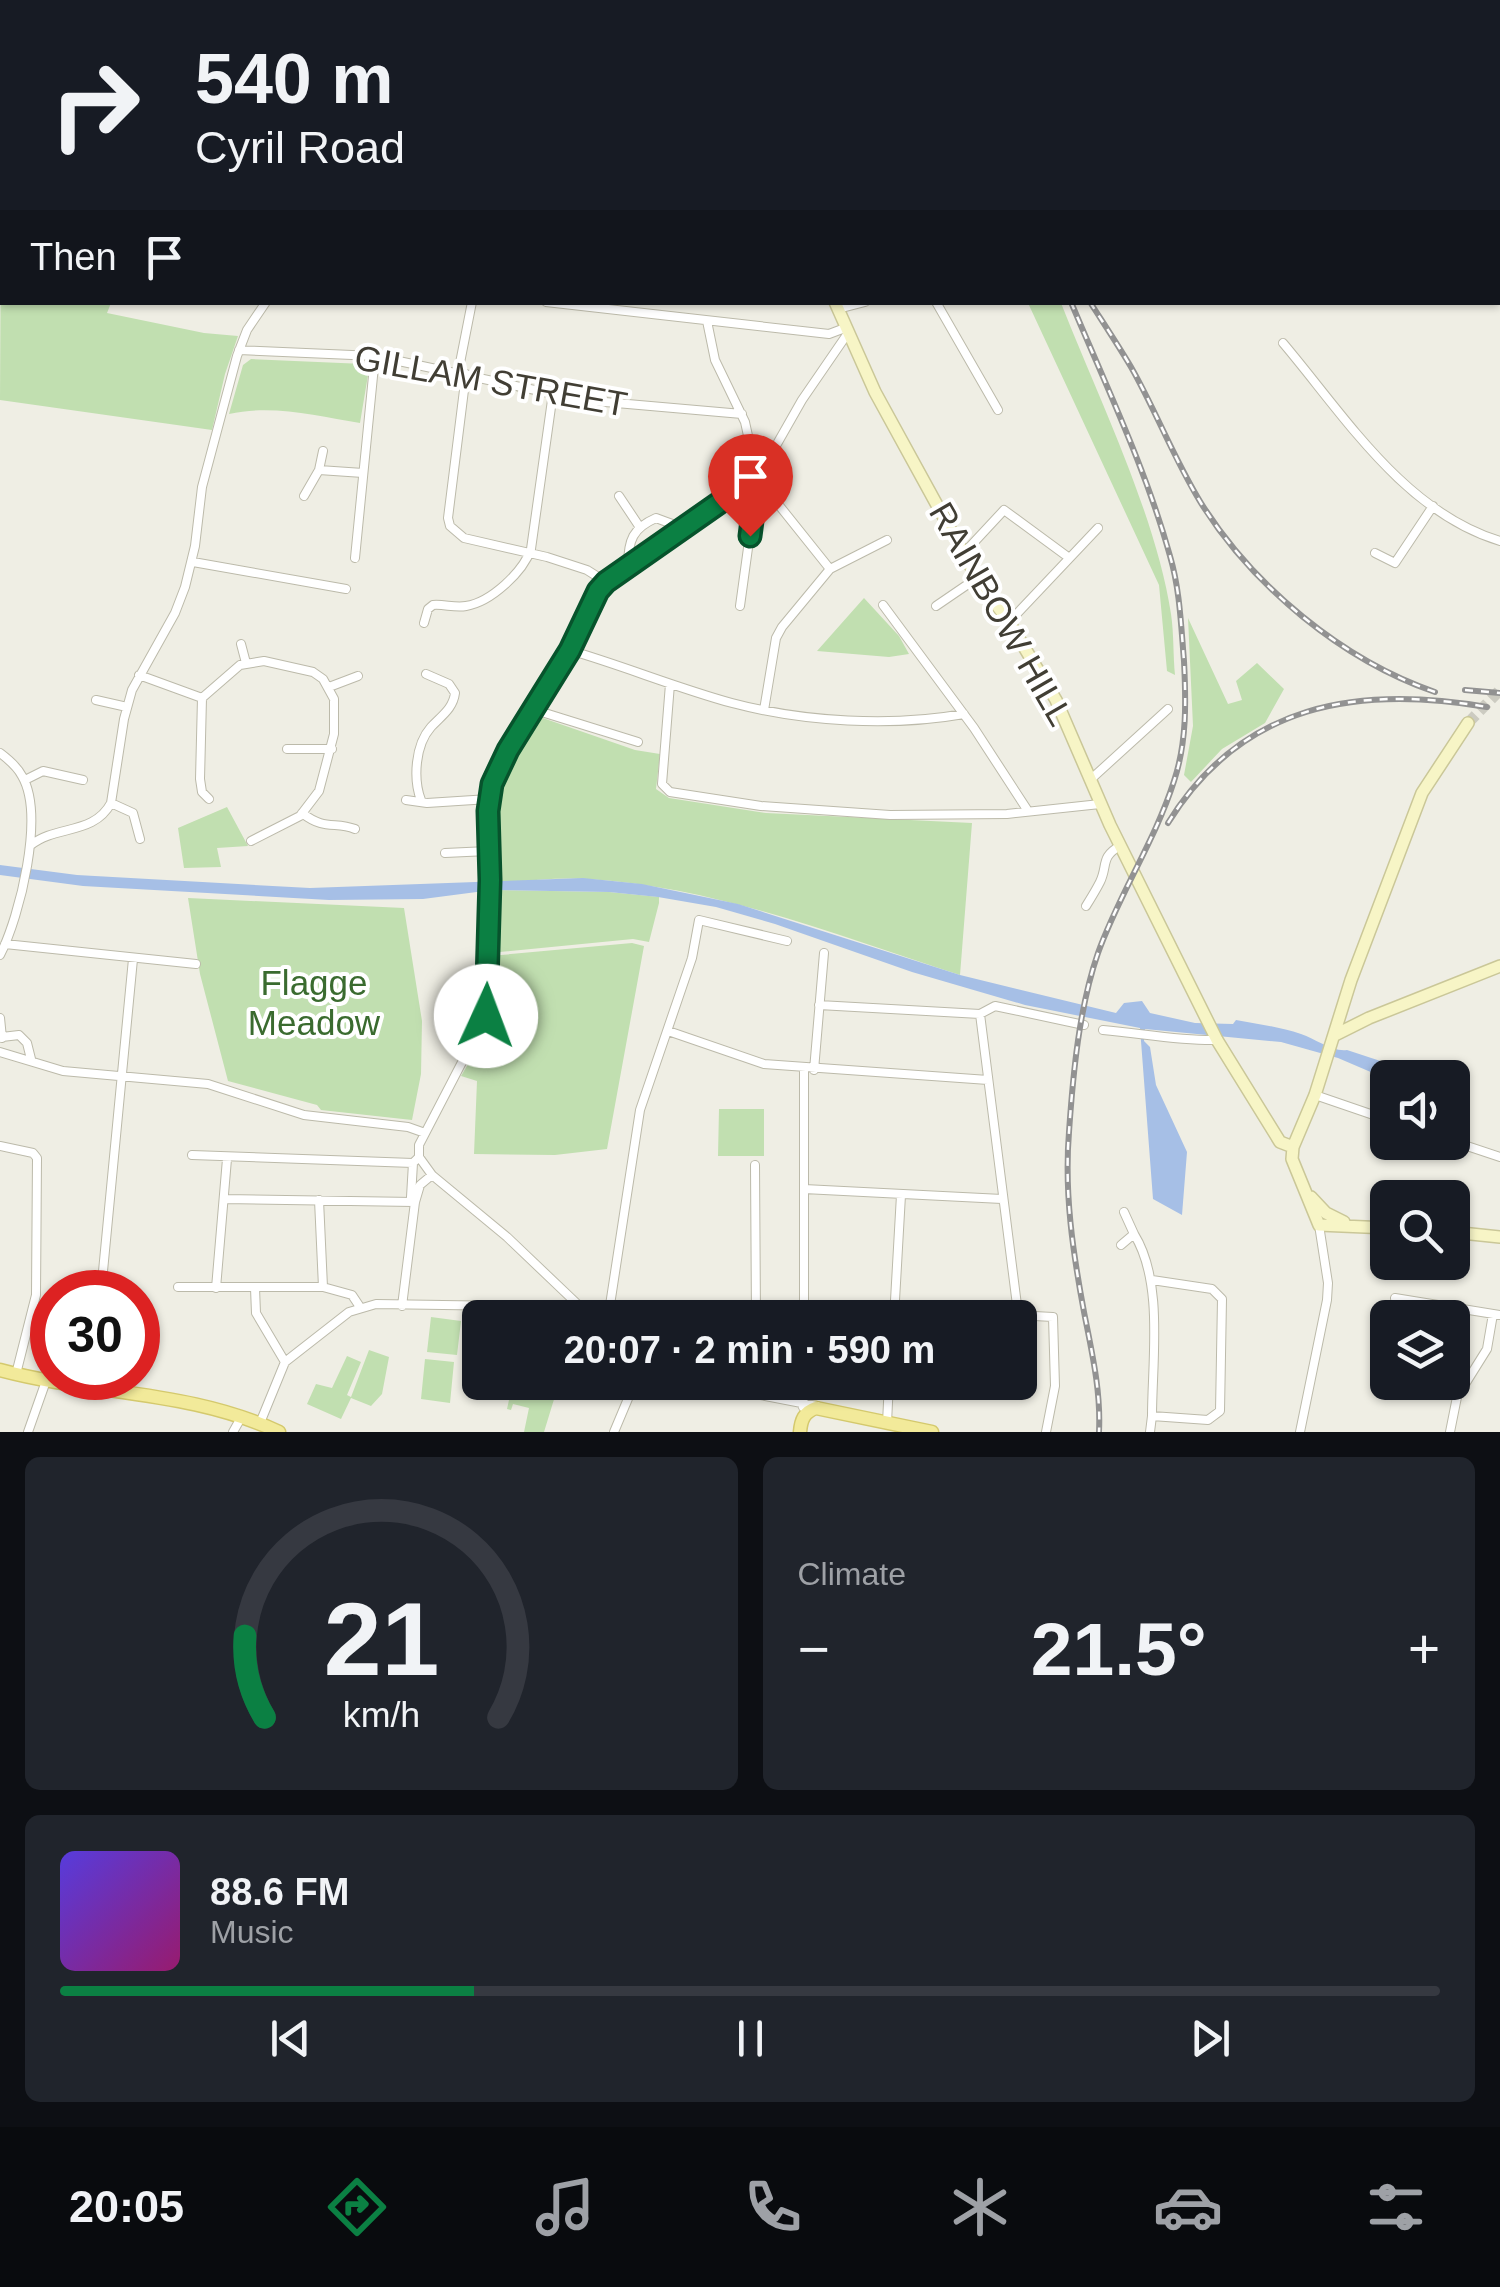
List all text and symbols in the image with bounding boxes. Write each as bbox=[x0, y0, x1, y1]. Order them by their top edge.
icon: right bbox=[30, 40, 160, 170]
text: 540 m bbox=[195, 40, 393, 118]
text: Cyril Road bbox=[195, 122, 405, 173]
icon: arrive bbox=[137, 230, 192, 285]
text: Then bbox=[30, 236, 117, 278]
street label: GILLAM STREET bbox=[352, 337, 630, 424]
pin bbox=[708, 434, 793, 537]
icon: arrive bbox=[723, 449, 778, 504]
street label: RAINBOW HILL bbox=[922, 495, 1081, 732]
park label: Flagge Meadow bbox=[248, 963, 381, 1042]
position arrow bbox=[434, 964, 538, 1068]
map controls bbox=[1370, 1060, 1470, 1400]
button: sound bbox=[1370, 1060, 1470, 1160]
button: search bbox=[1370, 1180, 1470, 1280]
speed limit sign: 30 bbox=[30, 1270, 160, 1400]
button: layers bbox=[1370, 1300, 1470, 1400]
text: 20:07 · 2 min · 590 m bbox=[564, 1329, 935, 1371]
text: Climate bbox=[798, 1556, 906, 1592]
text: 21 bbox=[323, 1581, 439, 1697]
text: 21.5° bbox=[1031, 1607, 1207, 1691]
text: − bbox=[798, 1618, 830, 1680]
text: + bbox=[1408, 1618, 1440, 1680]
text: km/h bbox=[343, 1695, 420, 1735]
text: 88.6 FM bbox=[210, 1871, 349, 1913]
text: Music bbox=[210, 1914, 294, 1950]
icon: previous bbox=[263, 2011, 318, 2066]
icon: pause bbox=[723, 2011, 778, 2066]
icon: next bbox=[1183, 2011, 1238, 2066]
icon: directions bbox=[322, 2172, 392, 2242]
icon: music bbox=[530, 2172, 600, 2242]
icon: phone bbox=[738, 2172, 808, 2242]
icon: climate bbox=[945, 2172, 1015, 2242]
icon: car bbox=[1153, 2172, 1223, 2242]
icon: filters bbox=[1361, 2172, 1431, 2242]
text: 20:05 bbox=[69, 2181, 184, 2232]

